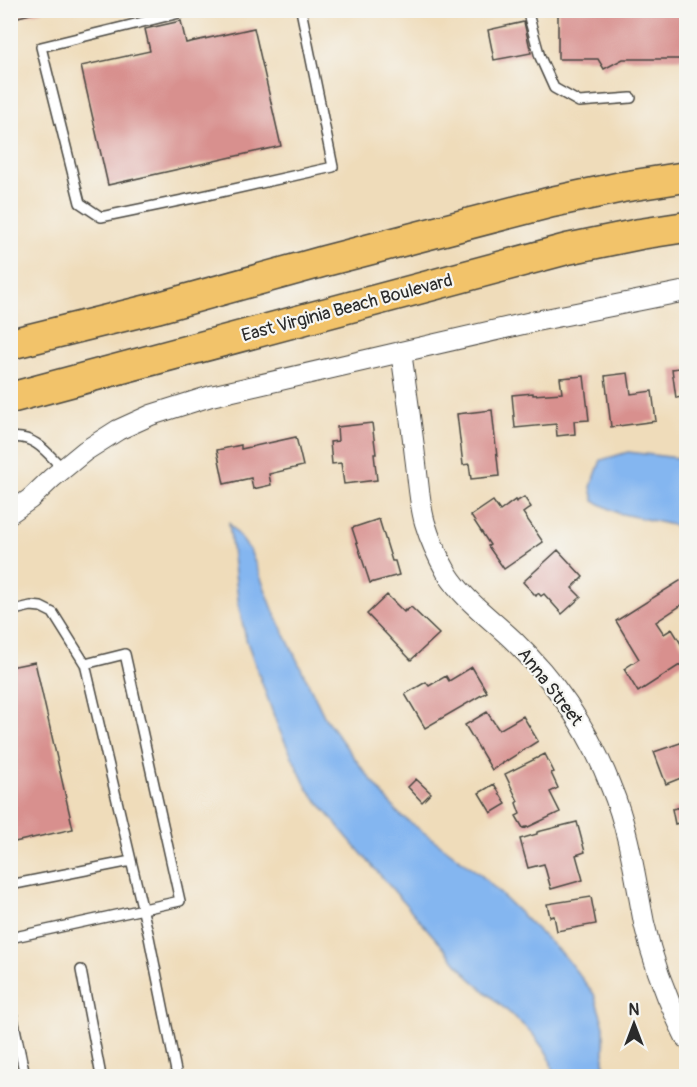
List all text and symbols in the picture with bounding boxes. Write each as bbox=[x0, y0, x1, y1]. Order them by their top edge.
street label: East Virginia Beach Boulevard bbox=[239, 269, 455, 347]
street label: Anna Street bbox=[512, 643, 588, 731]
north arrow bbox=[604, 994, 664, 1054]
text: N bbox=[629, 1000, 640, 1020]

